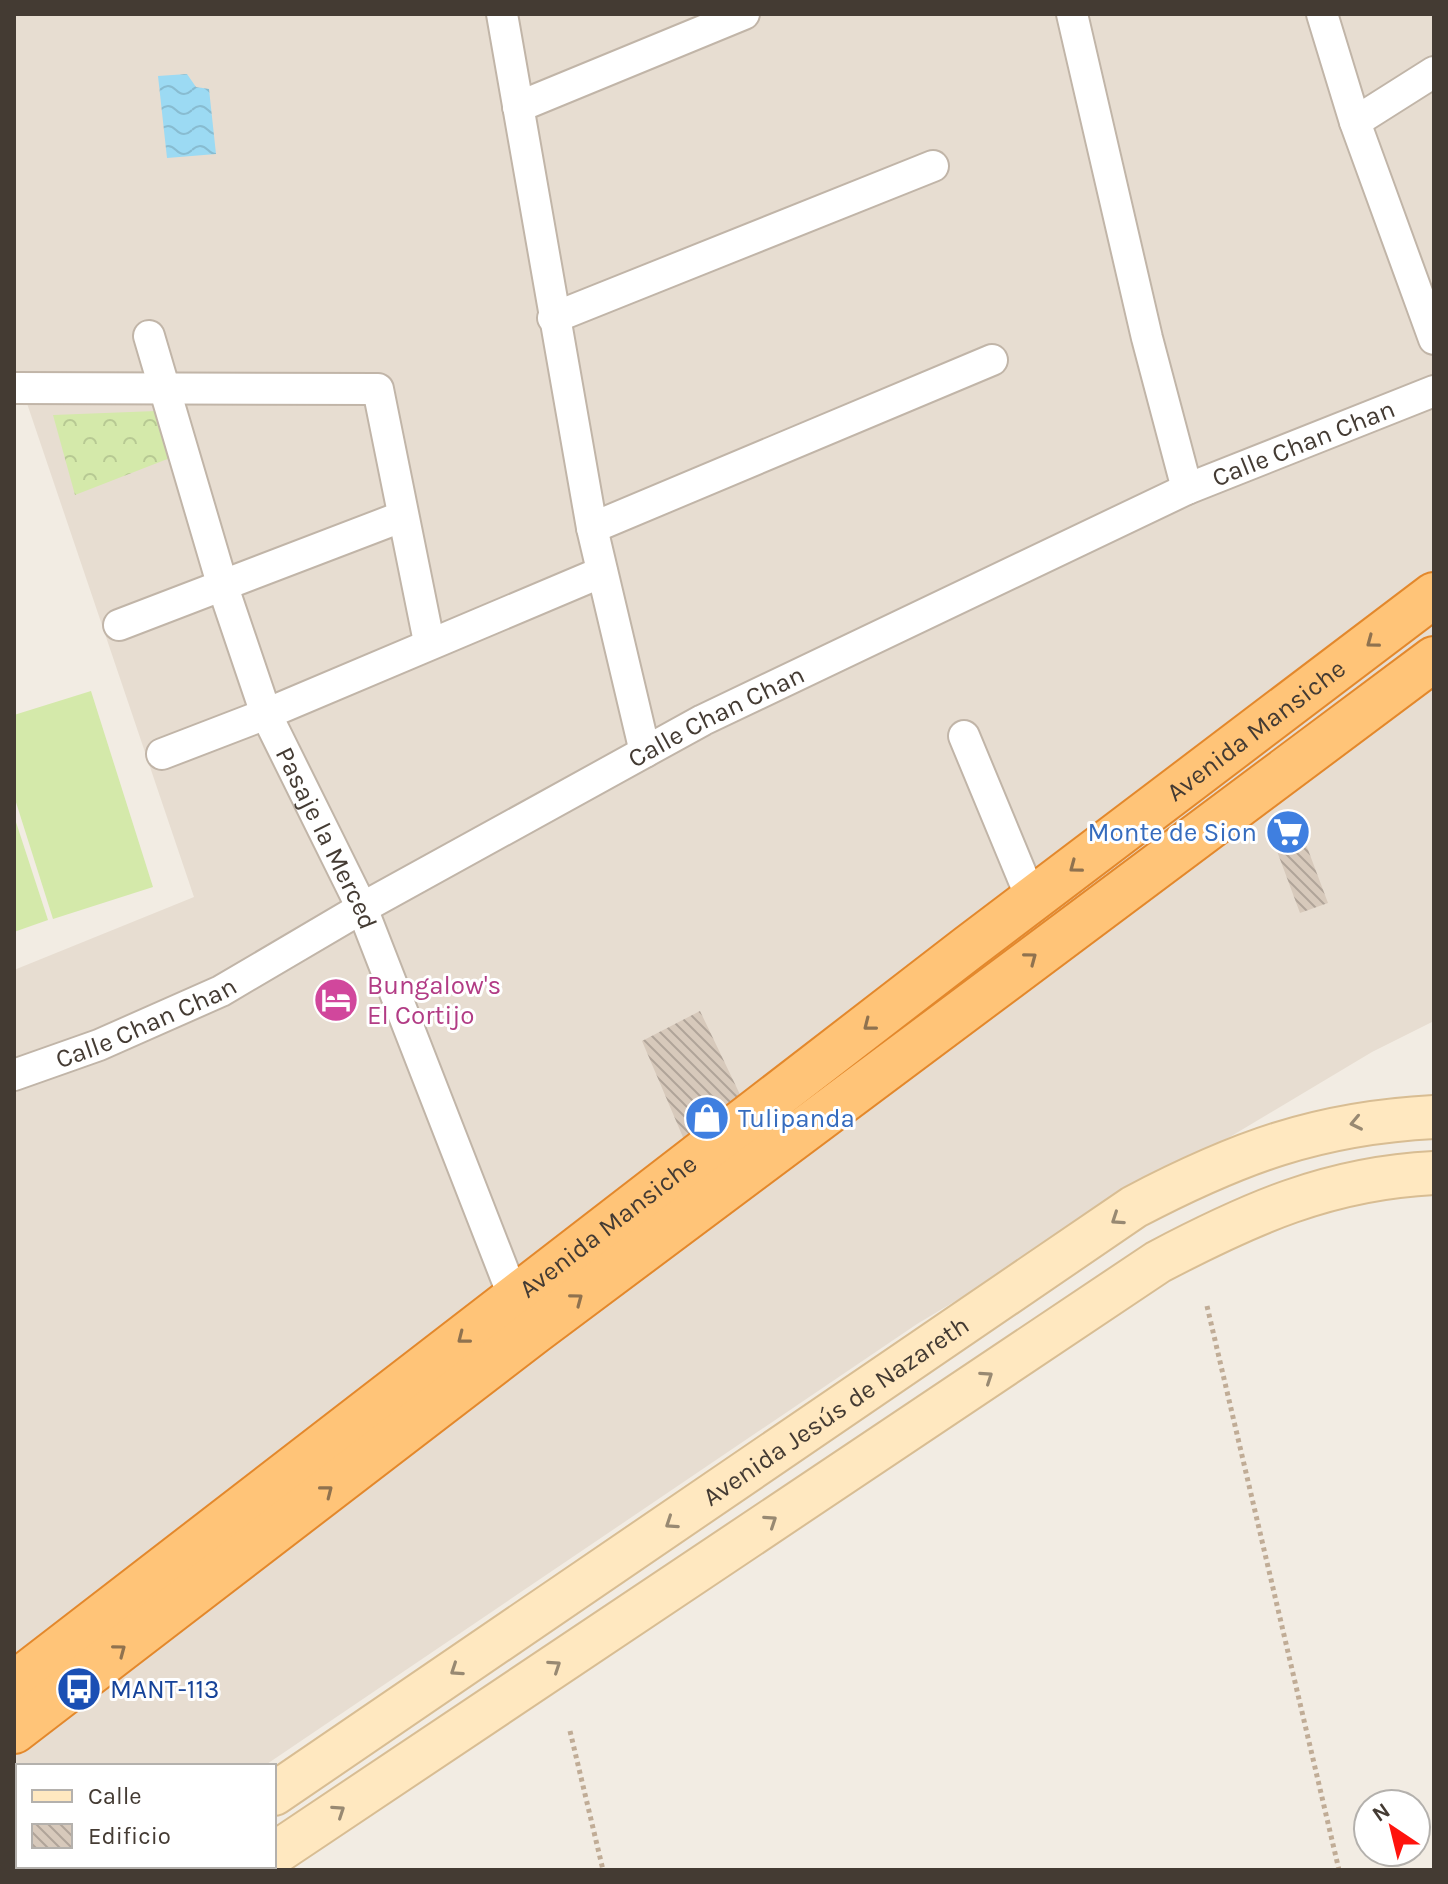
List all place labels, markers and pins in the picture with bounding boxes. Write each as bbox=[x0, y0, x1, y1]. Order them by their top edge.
supermarket icon: Monte de Sion bbox=[1264, 808, 1312, 856]
place label: Monte de Sion bbox=[1087, 817, 1257, 848]
place label: Bungalow's El Cortijo bbox=[367, 970, 501, 1031]
hotel icon: Bungalow's El Cortijo bbox=[312, 976, 360, 1024]
shop icon: Tulipanda bbox=[683, 1094, 731, 1142]
place label: Tulipanda bbox=[738, 1103, 855, 1134]
bus stop icon: MANT-113 bbox=[55, 1665, 103, 1713]
place label: MANT-113 bbox=[110, 1674, 219, 1705]

